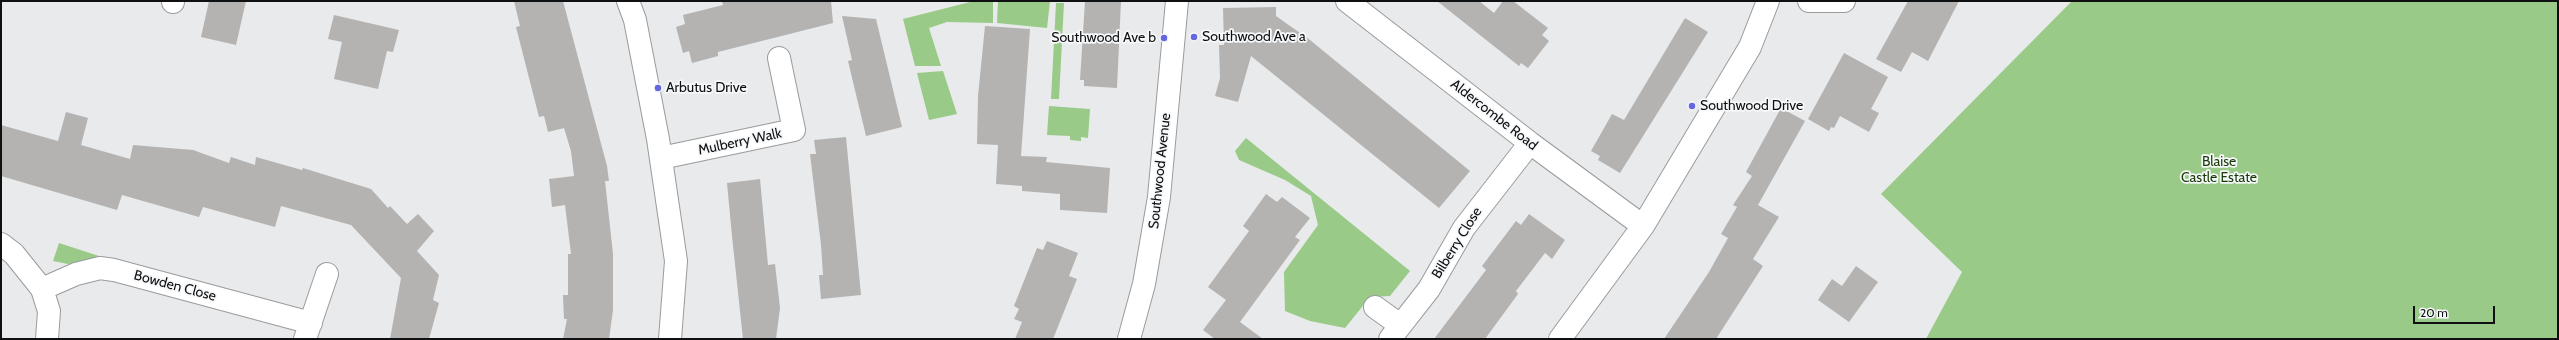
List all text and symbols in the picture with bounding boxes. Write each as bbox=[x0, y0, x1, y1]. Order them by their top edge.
place label: Southwood Ave a bbox=[1202, 29, 1306, 45]
place label: Southwood Ave b bbox=[1051, 30, 1156, 46]
marker: Southwood Ave a bbox=[1189, 32, 1199, 42]
marker: Southwood Ave b bbox=[1159, 33, 1169, 43]
street label: Aldercombe Road bbox=[1447, 76, 1541, 154]
place label: Arbutus Drive bbox=[666, 80, 747, 96]
marker: Arbutus Drive bbox=[653, 83, 663, 93]
place label: Southwood Drive bbox=[1700, 98, 1803, 114]
marker: Southwood Drive bbox=[1687, 101, 1697, 111]
street label: Southwood Avenue bbox=[1146, 112, 1174, 230]
street label: Mulberry Walk bbox=[697, 125, 783, 159]
park label: Blaise Castle Estate bbox=[2181, 154, 2257, 186]
street label: Bilberry Close bbox=[1428, 204, 1486, 282]
street label: Bowden Close bbox=[132, 267, 218, 305]
scale bar bbox=[2415, 298, 2497, 324]
text: 20 m bbox=[2420, 305, 2448, 320]

